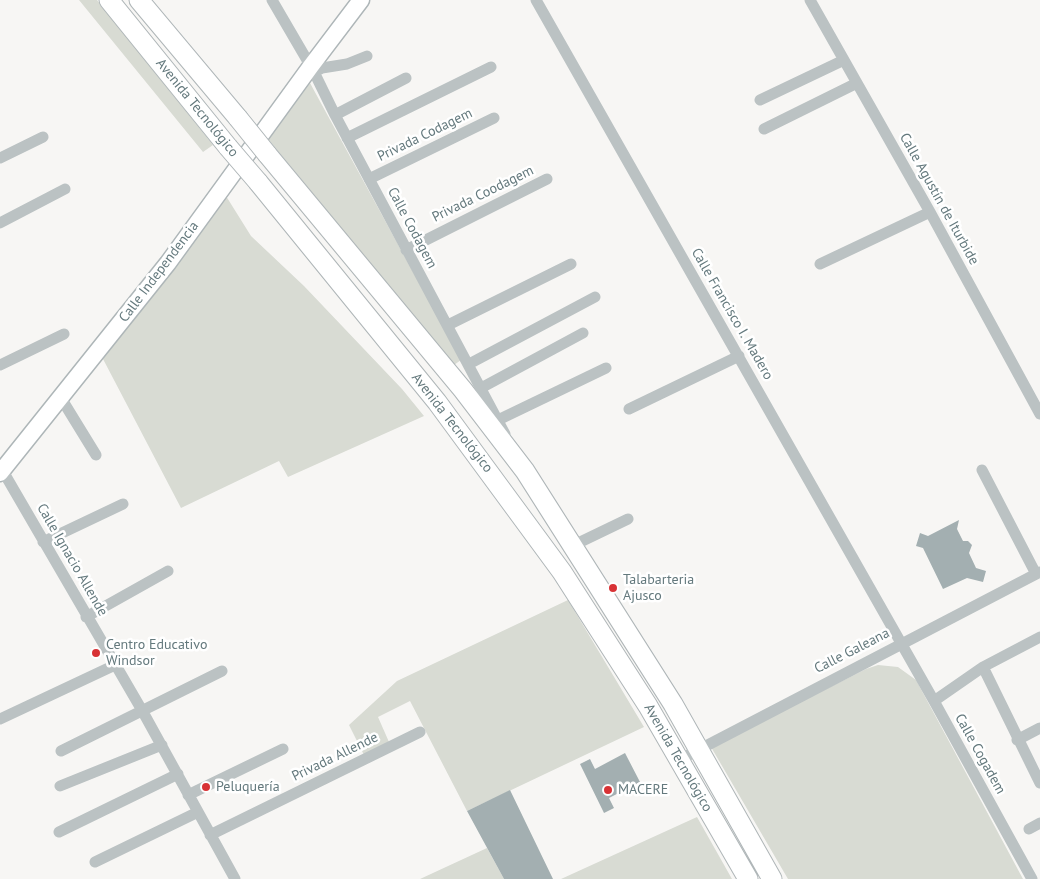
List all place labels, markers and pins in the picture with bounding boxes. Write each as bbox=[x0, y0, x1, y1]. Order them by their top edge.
place label: Talabarteria Ajusco bbox=[623, 572, 694, 604]
marker: Talabarteria Ajusco bbox=[607, 582, 619, 594]
place label: Centro Educativo Windsor bbox=[106, 637, 207, 670]
marker: Centro Educativo Windsor bbox=[90, 647, 102, 659]
place label: Peluquería bbox=[216, 779, 280, 795]
marker: Peluquería bbox=[200, 781, 212, 793]
place label: MACERE bbox=[618, 782, 668, 798]
marker: MACERE bbox=[602, 784, 614, 796]

